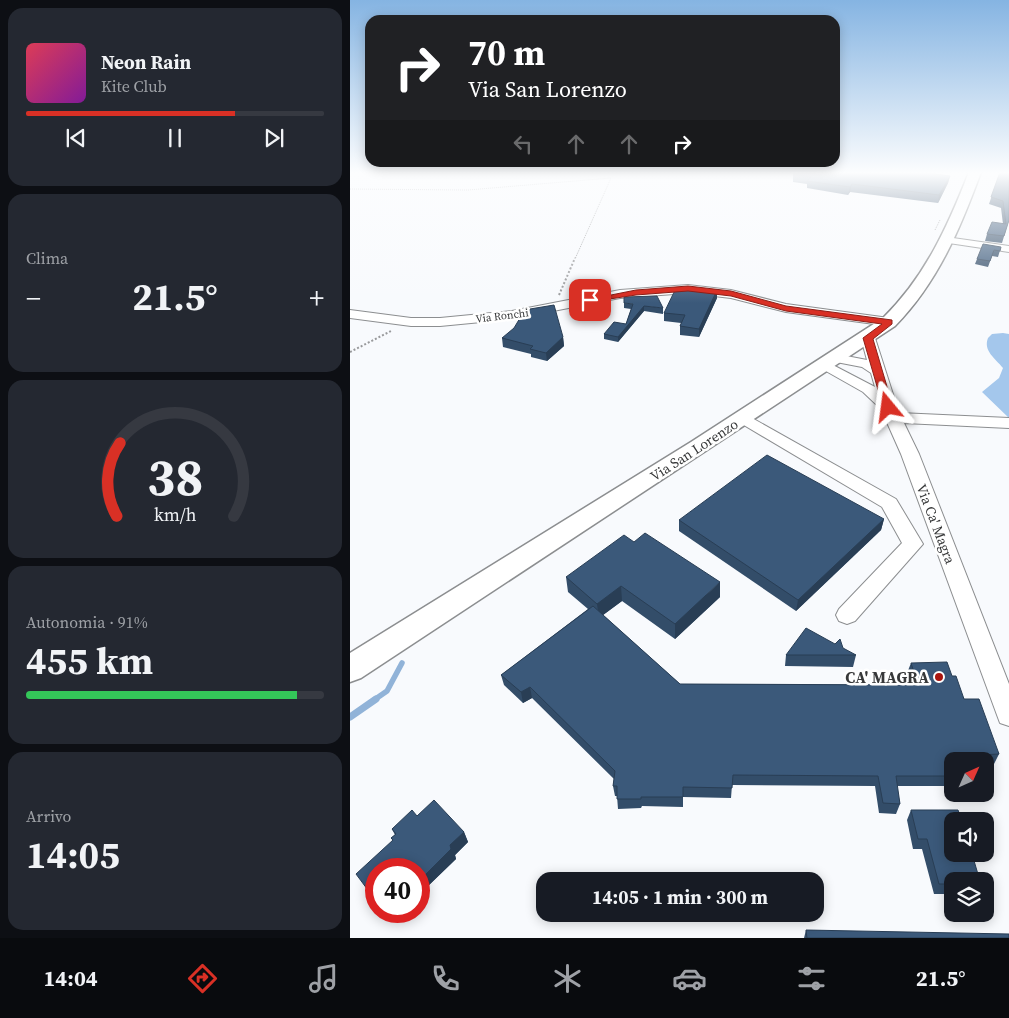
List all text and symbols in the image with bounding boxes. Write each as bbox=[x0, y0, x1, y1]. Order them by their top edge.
text: 70 m bbox=[468, 29, 545, 77]
icon: right bbox=[385, 35, 450, 100]
text: Neon Rain bbox=[101, 49, 191, 75]
text: Via San Lorenzo bbox=[468, 74, 627, 104]
text: Kite Club bbox=[101, 75, 167, 97]
icon: previous bbox=[62, 124, 90, 152]
icon: pause bbox=[161, 124, 189, 152]
icon: next bbox=[260, 124, 288, 152]
icon: left bbox=[509, 130, 537, 158]
icon: ahead bbox=[562, 130, 590, 158]
icon: ahead bbox=[615, 130, 643, 158]
icon: right bbox=[668, 130, 696, 158]
text: Clima bbox=[26, 247, 68, 269]
text: 21.5° bbox=[132, 271, 218, 323]
text: − bbox=[26, 279, 41, 317]
text: + bbox=[309, 279, 324, 317]
pin bbox=[569, 279, 611, 321]
icon: arrive bbox=[576, 286, 604, 314]
street label: Via Ronchi bbox=[475, 305, 529, 327]
position arrow bbox=[861, 380, 913, 432]
street label: Via San Lorenzo bbox=[646, 414, 742, 486]
text: 38 bbox=[147, 441, 203, 512]
street label: Via Ca' Magra bbox=[912, 481, 961, 568]
text: km/h bbox=[154, 502, 197, 527]
text: Autonomia · 91% bbox=[26, 611, 148, 633]
text: 455 km bbox=[26, 635, 153, 687]
place label: CA' MAGRA bbox=[845, 666, 929, 688]
marker: CA' MAGRA bbox=[933, 671, 945, 683]
north arrow bbox=[944, 752, 994, 802]
map controls bbox=[944, 752, 994, 922]
text: Arrivo bbox=[26, 805, 71, 827]
button: sound bbox=[944, 812, 994, 862]
text: 14:05 bbox=[26, 829, 120, 881]
speed limit sign: 40 bbox=[365, 858, 430, 923]
button: layers bbox=[944, 872, 994, 922]
text: 14:05 · 1 min · 300 m bbox=[592, 884, 768, 910]
icon: directions bbox=[185, 961, 220, 996]
icon: music bbox=[306, 961, 341, 996]
icon: phone bbox=[428, 961, 463, 996]
icon: climate bbox=[550, 961, 585, 996]
icon: car bbox=[672, 961, 707, 996]
icon: filters bbox=[794, 961, 829, 996]
text: 14:04 bbox=[43, 963, 98, 993]
text: 21.5° bbox=[916, 963, 965, 993]

